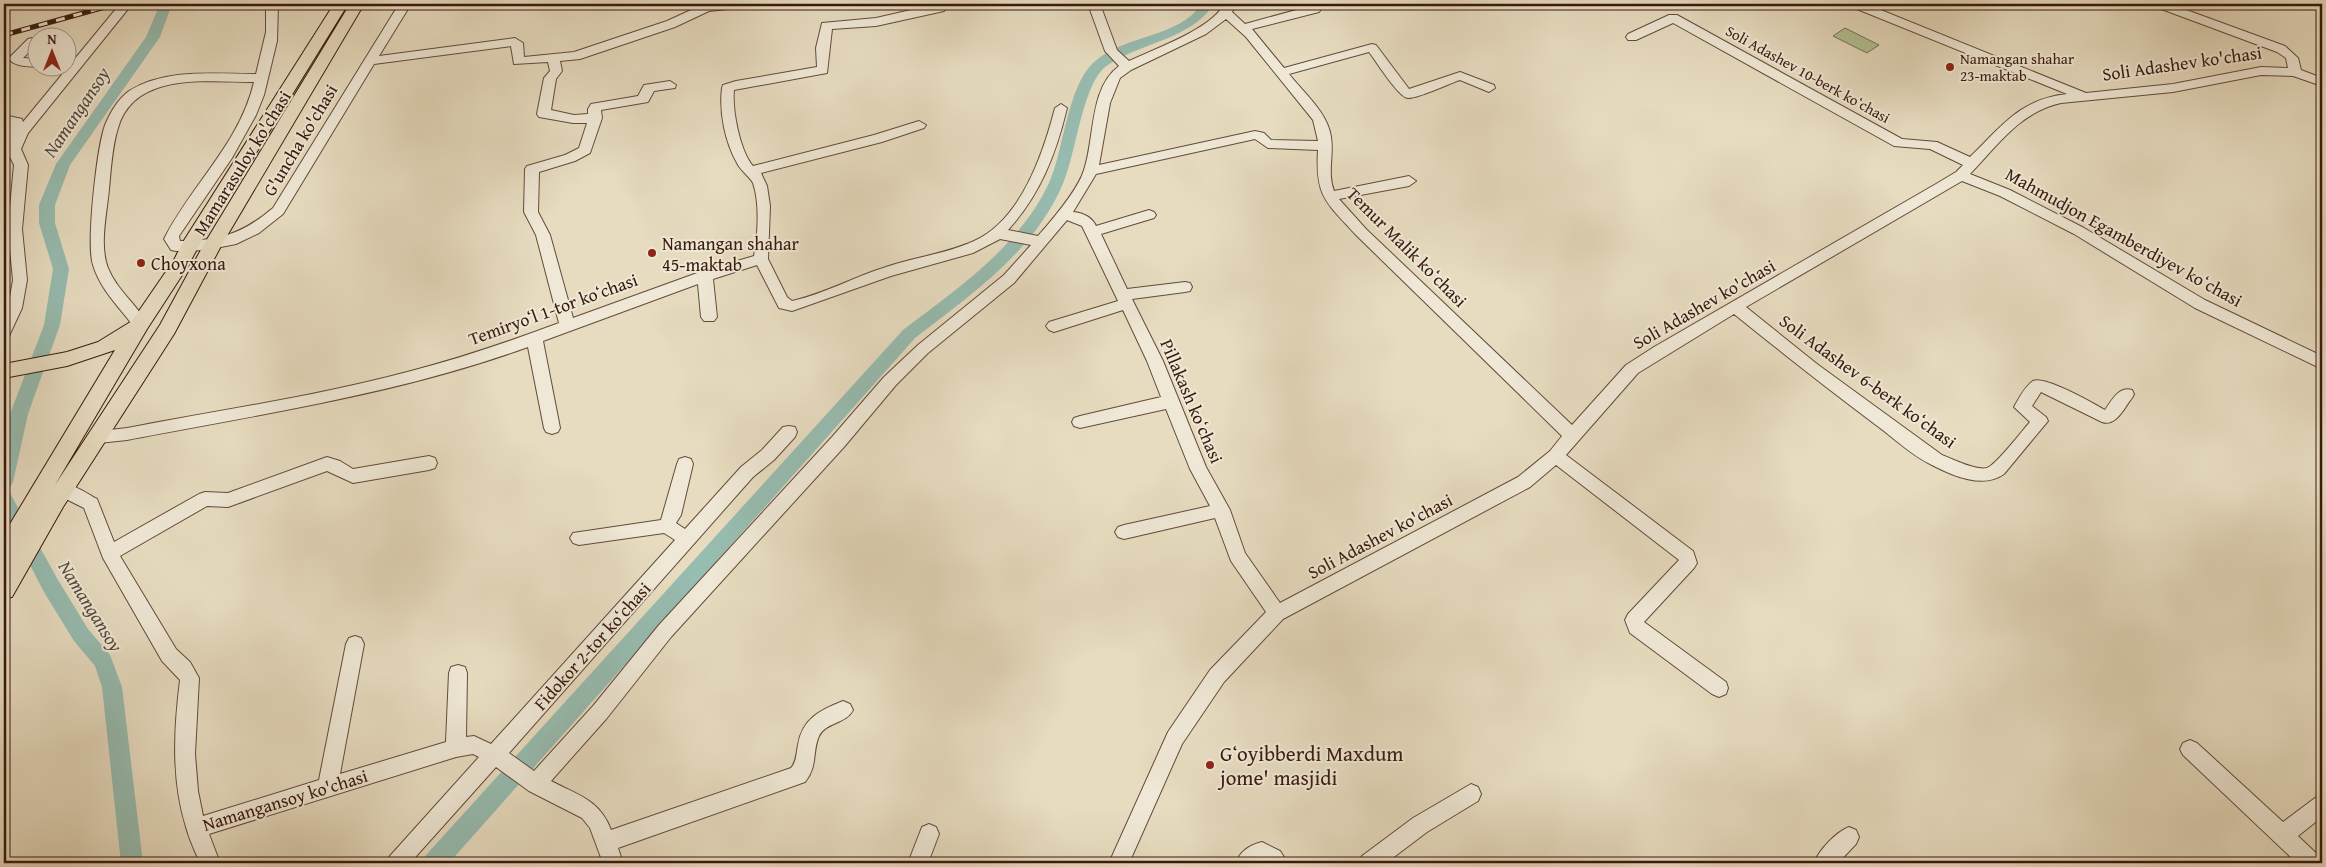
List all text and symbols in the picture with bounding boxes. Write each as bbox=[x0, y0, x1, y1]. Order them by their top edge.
street label: Soli Adashev 10-berk koʻchasi bbox=[1722, 20, 1894, 128]
north arrow bbox=[28, 28, 78, 78]
text: N bbox=[47, 29, 57, 49]
street label: Soli Adashev ko'chasi bbox=[2100, 38, 2264, 88]
place label: Namangan shahar 23-maktab bbox=[1960, 48, 2074, 86]
water label: Namangansoy bbox=[35, 61, 117, 164]
marker: Namangan shahar 23-maktab bbox=[1944, 61, 1956, 73]
street label: G'uncha ko'chasi bbox=[256, 79, 344, 201]
street label: Mamarasulov ko'chasi bbox=[186, 85, 298, 241]
street label: Mahmudjon Egamberdiyev koʻchasi bbox=[2001, 160, 2247, 314]
street label: Temur Malik koʻchasi bbox=[1341, 181, 1473, 313]
place label: Namangan shahar 45-maktab bbox=[662, 230, 800, 278]
marker: Namangan shahar 45-maktab bbox=[646, 247, 658, 259]
place label: Choyxona bbox=[151, 250, 226, 277]
street label: Soli Adashev ko'chasi bbox=[1628, 252, 1780, 356]
marker: Choyxona bbox=[135, 257, 147, 269]
street label: Temiryoʻl 1-tor koʻchasi bbox=[465, 266, 641, 352]
street label: Soli Adashev 6-berk koʻchasi bbox=[1774, 307, 1962, 455]
street label: Pillakash koʻchasi bbox=[1154, 335, 1230, 467]
street label: Soli Adashev ko'chasi bbox=[1303, 486, 1457, 586]
water label: Namangansoy bbox=[51, 554, 130, 657]
street label: Fidokor 2-tor koʻchasi bbox=[527, 576, 657, 716]
place label: Gʻoyibberdi Maxdum jome' masjidi bbox=[1217, 738, 1403, 793]
marker: Gʻoyibberdi Maxdum jome' masjidi bbox=[1204, 759, 1216, 771]
street label: Namangansoy ko'chasi bbox=[199, 762, 371, 838]

